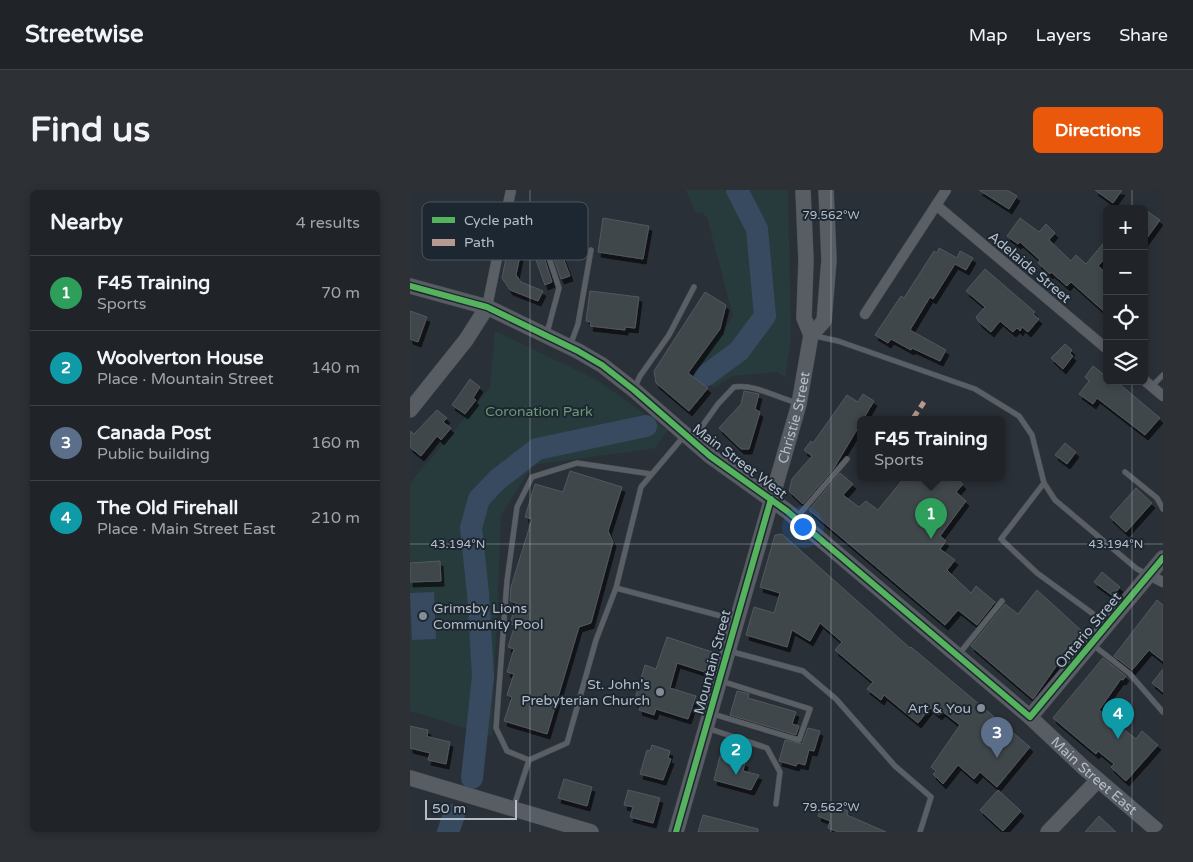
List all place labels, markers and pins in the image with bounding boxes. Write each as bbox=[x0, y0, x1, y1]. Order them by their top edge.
pin: 1 bbox=[915, 498, 947, 539]
place label: Grimsby Lions Community Pool bbox=[433, 600, 543, 633]
marker: Grimsby Lions Community Pool bbox=[417, 610, 429, 622]
place label: St. John's Prebyterian Church bbox=[521, 676, 650, 709]
marker: St. John's Prebyterian Church bbox=[654, 686, 666, 698]
pin: 4 bbox=[1102, 698, 1134, 739]
place label: Art & You bbox=[907, 700, 971, 717]
marker: Art & You bbox=[975, 702, 987, 714]
pin: 3 bbox=[981, 717, 1013, 758]
pin: 2 bbox=[720, 734, 752, 775]

